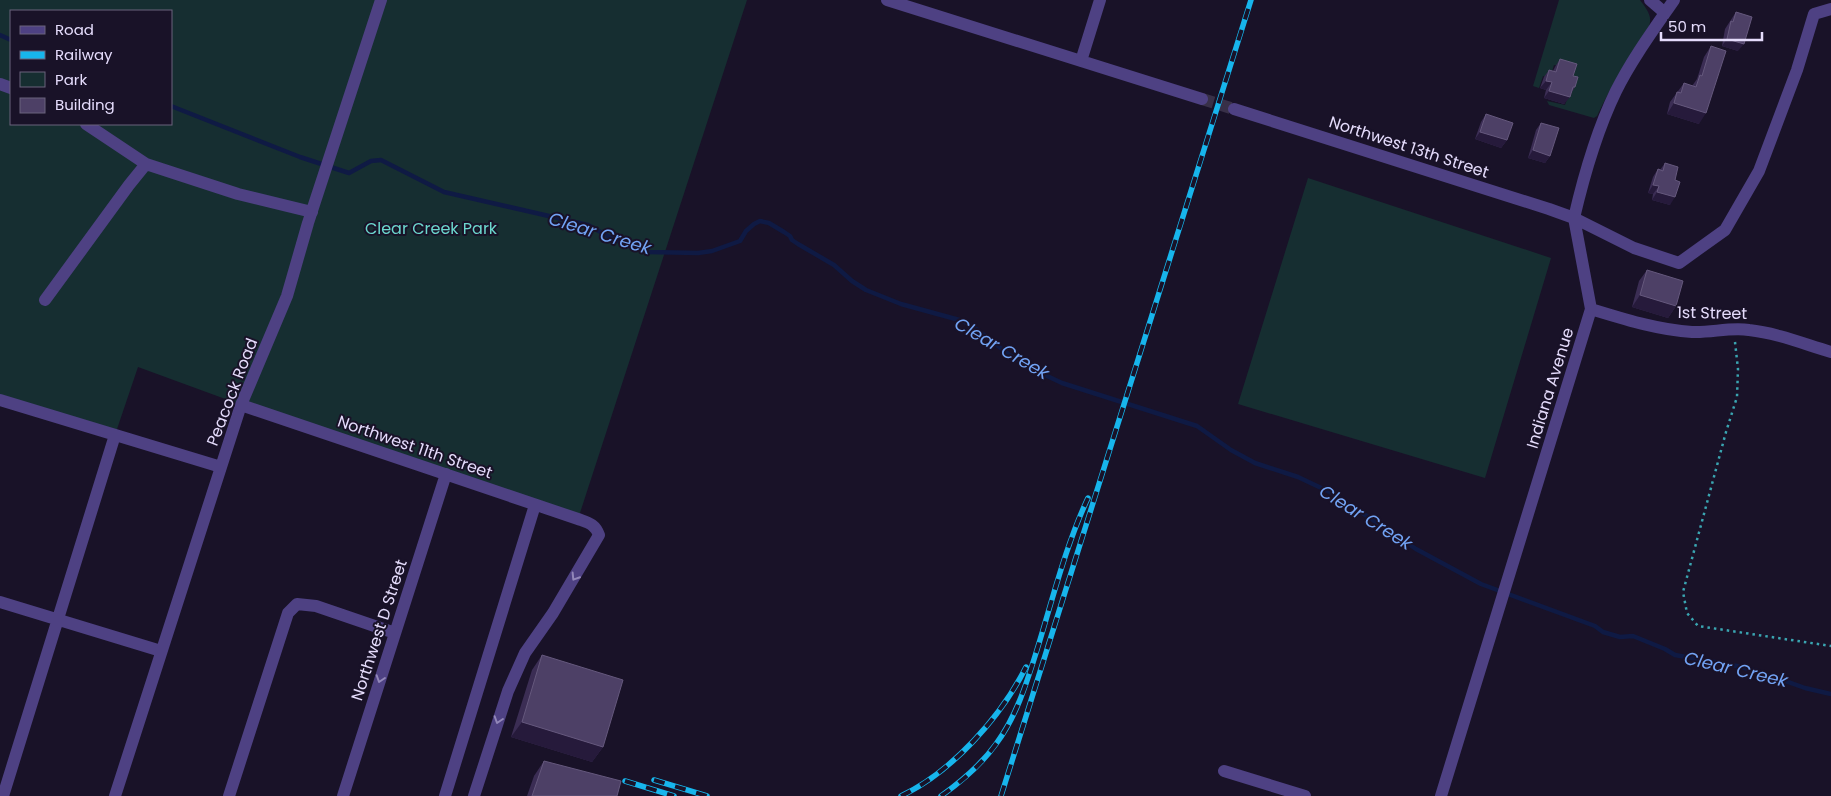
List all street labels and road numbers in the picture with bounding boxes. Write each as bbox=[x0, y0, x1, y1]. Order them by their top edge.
street label: Northwest 13th Street bbox=[1326, 110, 1492, 184]
street label: 1st Street bbox=[1677, 301, 1748, 325]
street label: Indiana Avenue bbox=[1521, 325, 1579, 451]
street label: Peacock Road bbox=[201, 335, 263, 449]
street label: Northwest 11th Street bbox=[334, 410, 496, 484]
street label: Northwest D Street bbox=[345, 556, 413, 704]

